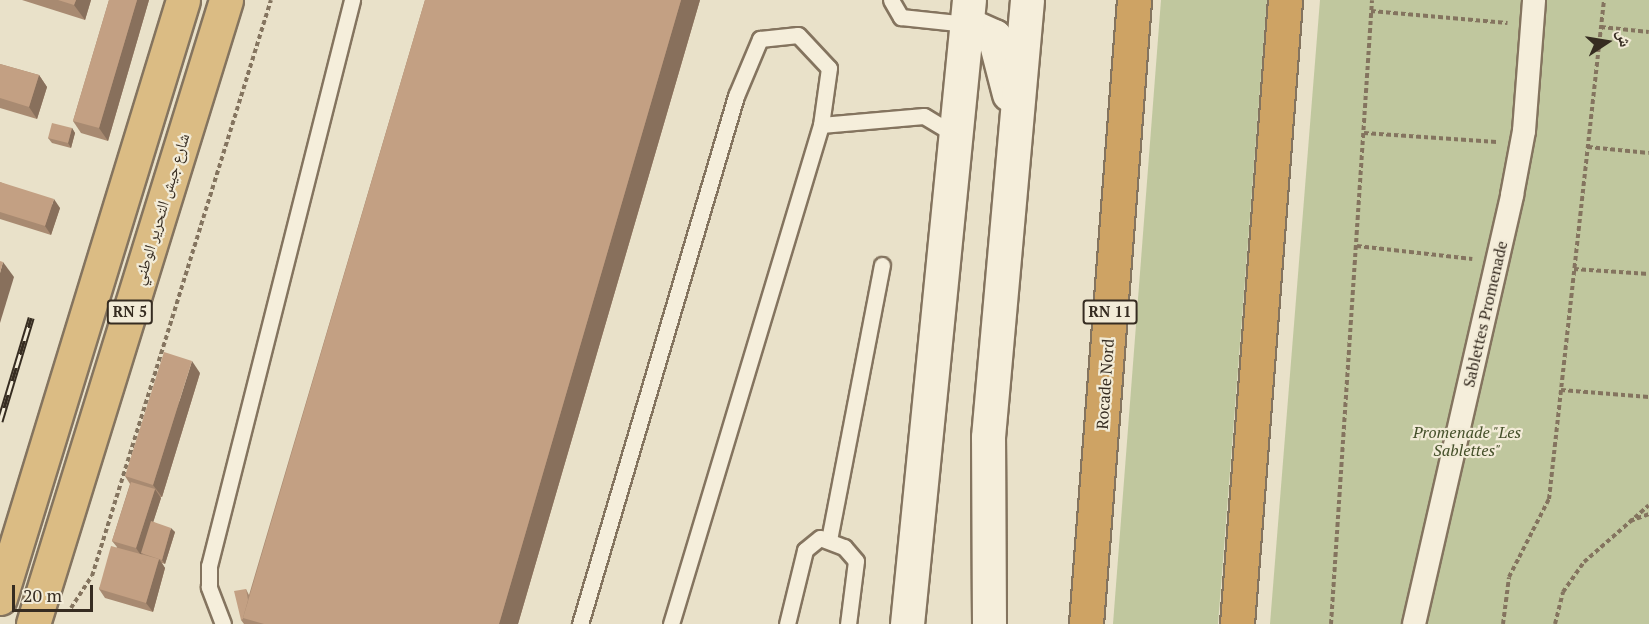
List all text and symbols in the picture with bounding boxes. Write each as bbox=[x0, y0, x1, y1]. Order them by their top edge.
north arrow bbox=[1577, 12, 1637, 72]
text: ش bbox=[1612, 28, 1637, 49]
street label: شارع جيش التحرير الوطني bbox=[129, 131, 193, 287]
street label: Sablettes Promenade bbox=[1459, 239, 1511, 389]
road number: RN 5 bbox=[106, 300, 154, 324]
road number: RN 11 bbox=[1082, 300, 1138, 324]
street label: Rocade Nord bbox=[1092, 338, 1118, 430]
park label: Promenade "Les Sablettes" bbox=[1413, 422, 1521, 460]
scale bar bbox=[15, 573, 96, 611]
text: 20 m bbox=[23, 583, 62, 607]

